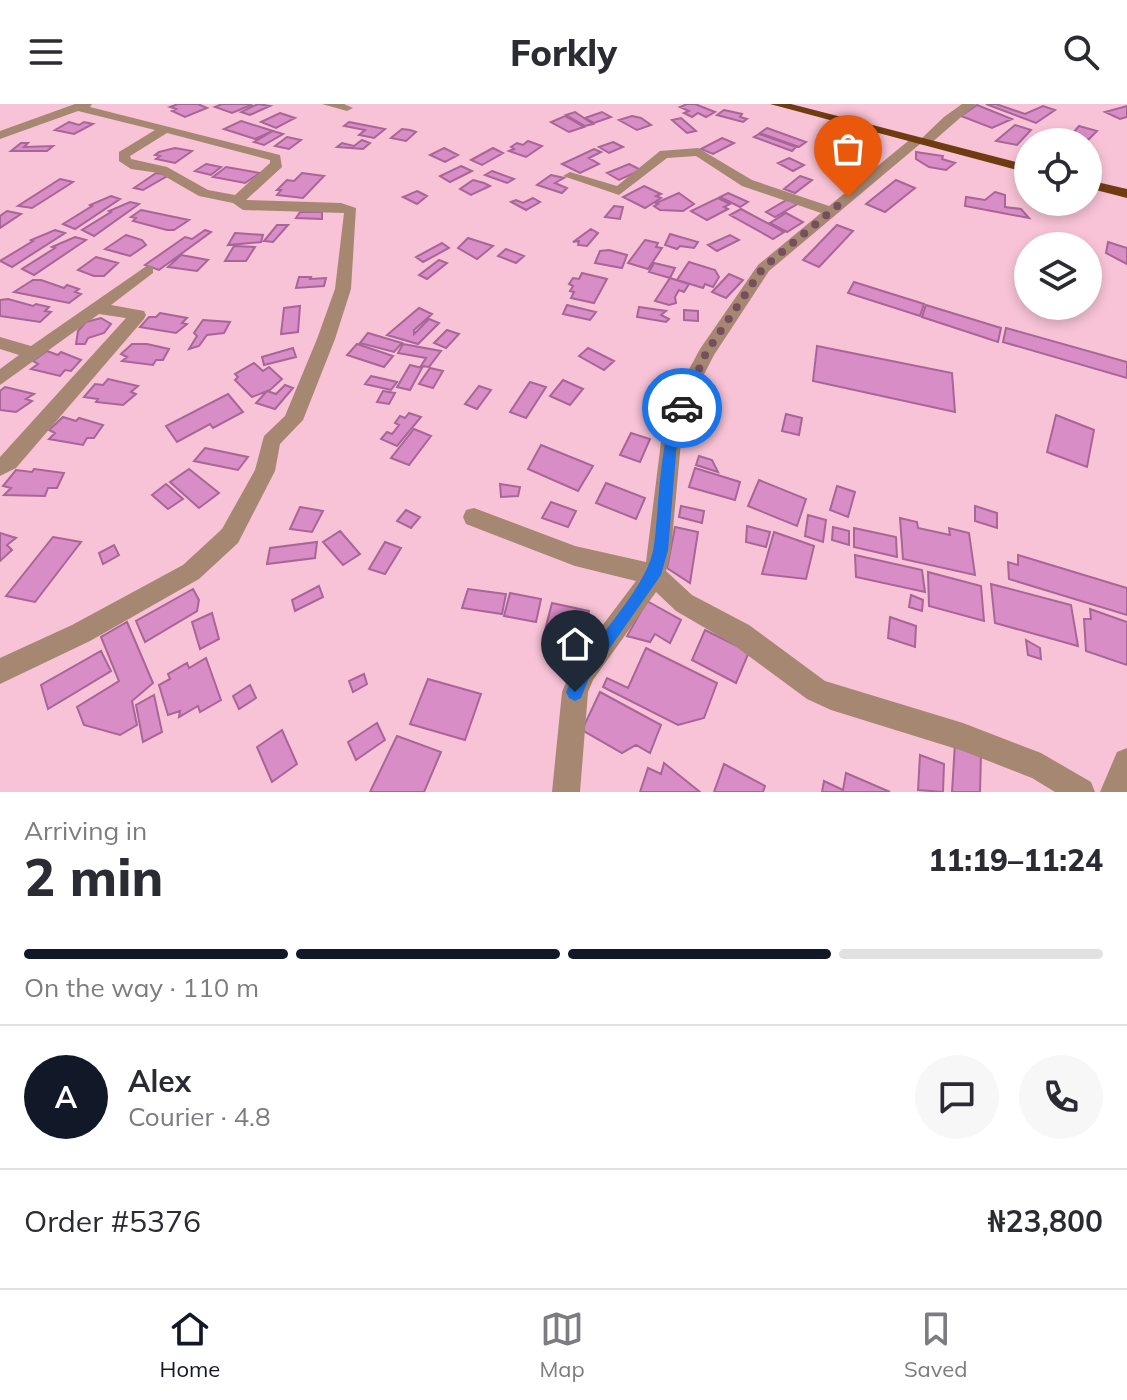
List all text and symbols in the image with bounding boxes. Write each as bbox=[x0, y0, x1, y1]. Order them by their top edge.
icon: menu bbox=[24, 30, 68, 74]
text: Forkly bbox=[510, 30, 617, 75]
icon: search bbox=[1059, 30, 1103, 74]
pin bbox=[814, 115, 882, 197]
icon: bag bbox=[826, 127, 870, 171]
map controls bbox=[1014, 128, 1102, 320]
button: locate bbox=[1014, 128, 1102, 216]
button: layers bbox=[1014, 232, 1102, 320]
courier bbox=[642, 368, 722, 448]
icon: car bbox=[660, 386, 704, 430]
pin bbox=[541, 610, 609, 692]
icon: home bbox=[553, 622, 597, 666]
text: Arriving in bbox=[24, 814, 147, 847]
text: 11:19–11:24 bbox=[928, 841, 1103, 879]
text: 2 min bbox=[24, 844, 163, 909]
text: On the way · 110 m bbox=[24, 971, 259, 1004]
button: chat bbox=[915, 1055, 999, 1139]
button: phone bbox=[1019, 1055, 1103, 1139]
text: Alex bbox=[128, 1062, 191, 1100]
text: A bbox=[55, 1078, 77, 1116]
text: Courier · 4.8 bbox=[128, 1100, 271, 1133]
text: Order #5376 bbox=[24, 1202, 201, 1240]
text: ₦23,800 bbox=[988, 1202, 1103, 1240]
tab: Home bbox=[160, 1307, 220, 1383]
tab: Map bbox=[539, 1307, 585, 1383]
tab: Saved bbox=[904, 1307, 967, 1383]

